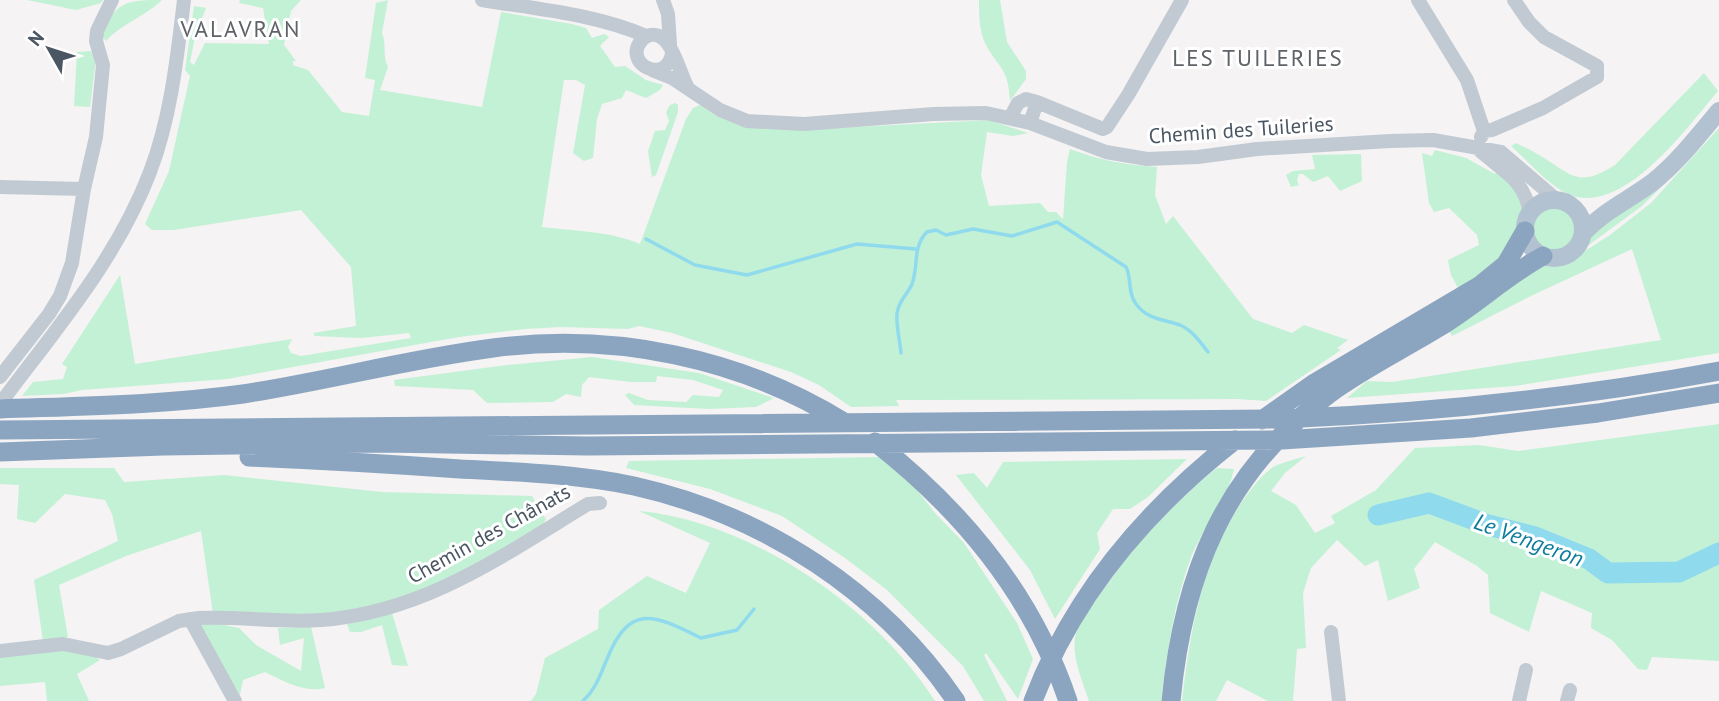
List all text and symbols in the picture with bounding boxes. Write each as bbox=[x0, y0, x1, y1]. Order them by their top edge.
north arrow bbox=[14, 14, 84, 84]
district label: VALAVRAN bbox=[179, 14, 302, 43]
text: N bbox=[23, 26, 49, 51]
district label: LES TUILERIES bbox=[1172, 43, 1344, 72]
street label: Chemin des Tuileries bbox=[1148, 110, 1334, 149]
street label: Chemin des Chânats bbox=[403, 478, 575, 590]
water label: Le Vengeron bbox=[1471, 506, 1588, 573]

